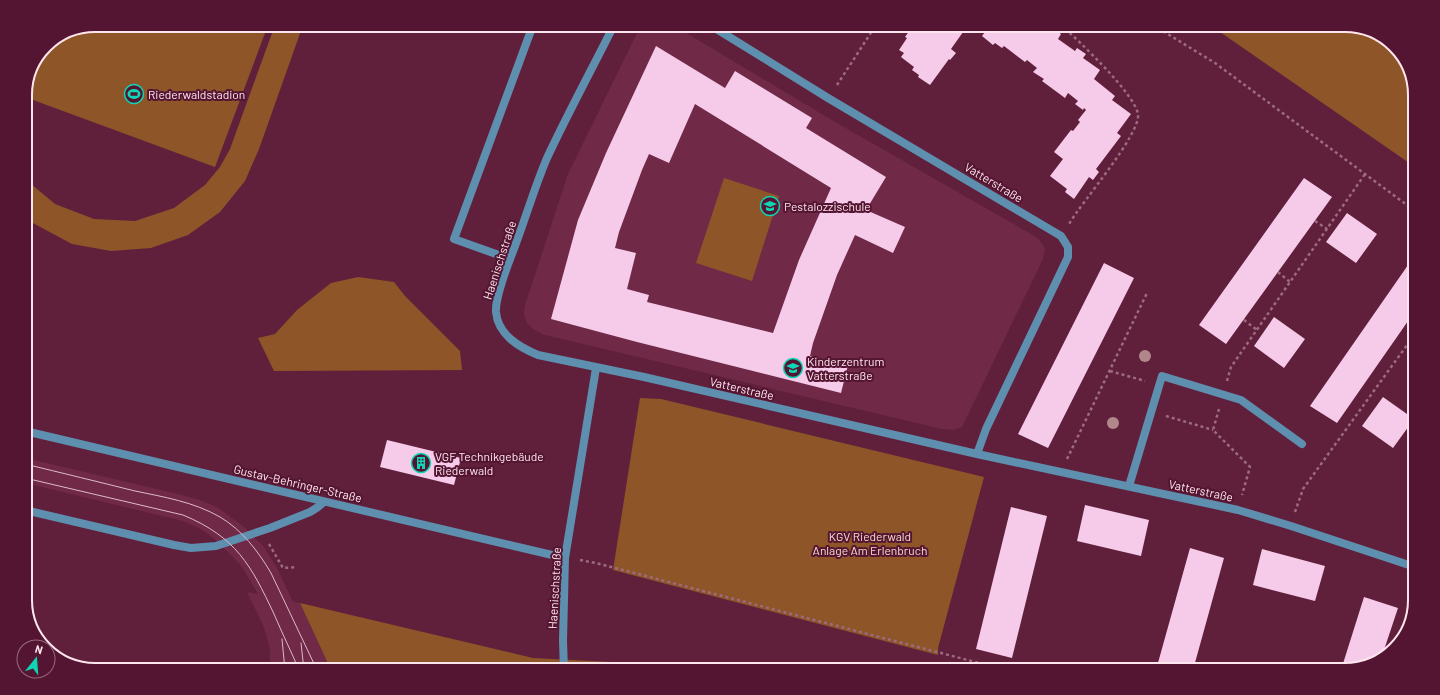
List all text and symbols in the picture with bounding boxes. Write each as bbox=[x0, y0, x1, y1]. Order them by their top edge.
sports icon: Riederwaldstadion bbox=[123, 83, 145, 105]
place label: Riederwaldstadion bbox=[148, 87, 245, 101]
street label: Vatterstraße bbox=[962, 159, 1026, 205]
school or university icon: Pestalozzischule bbox=[759, 195, 781, 217]
place label: Pestalozzischule bbox=[784, 199, 871, 213]
street label: Haenischstraße bbox=[480, 219, 518, 301]
place label: Kinderzentrum Vatterstraße bbox=[807, 354, 885, 382]
school or university icon: Kinderzentrum Vatterstraße bbox=[782, 357, 804, 379]
street label: Vatterstraße bbox=[708, 374, 776, 402]
place label: VGF Technikgebäude Riederwald bbox=[435, 449, 544, 477]
building icon: VGF Technikgebäude Riederwald bbox=[410, 452, 432, 474]
street label: Gustav-Behringer-Straße bbox=[232, 461, 364, 505]
street label: Vatterstraße bbox=[1167, 476, 1235, 504]
park label: KGV Riederwald Anlage Am Erlenbruch bbox=[813, 529, 927, 557]
street label: Haenischstraße bbox=[545, 547, 563, 629]
north arrow bbox=[16, 639, 56, 679]
text: N bbox=[34, 642, 44, 656]

